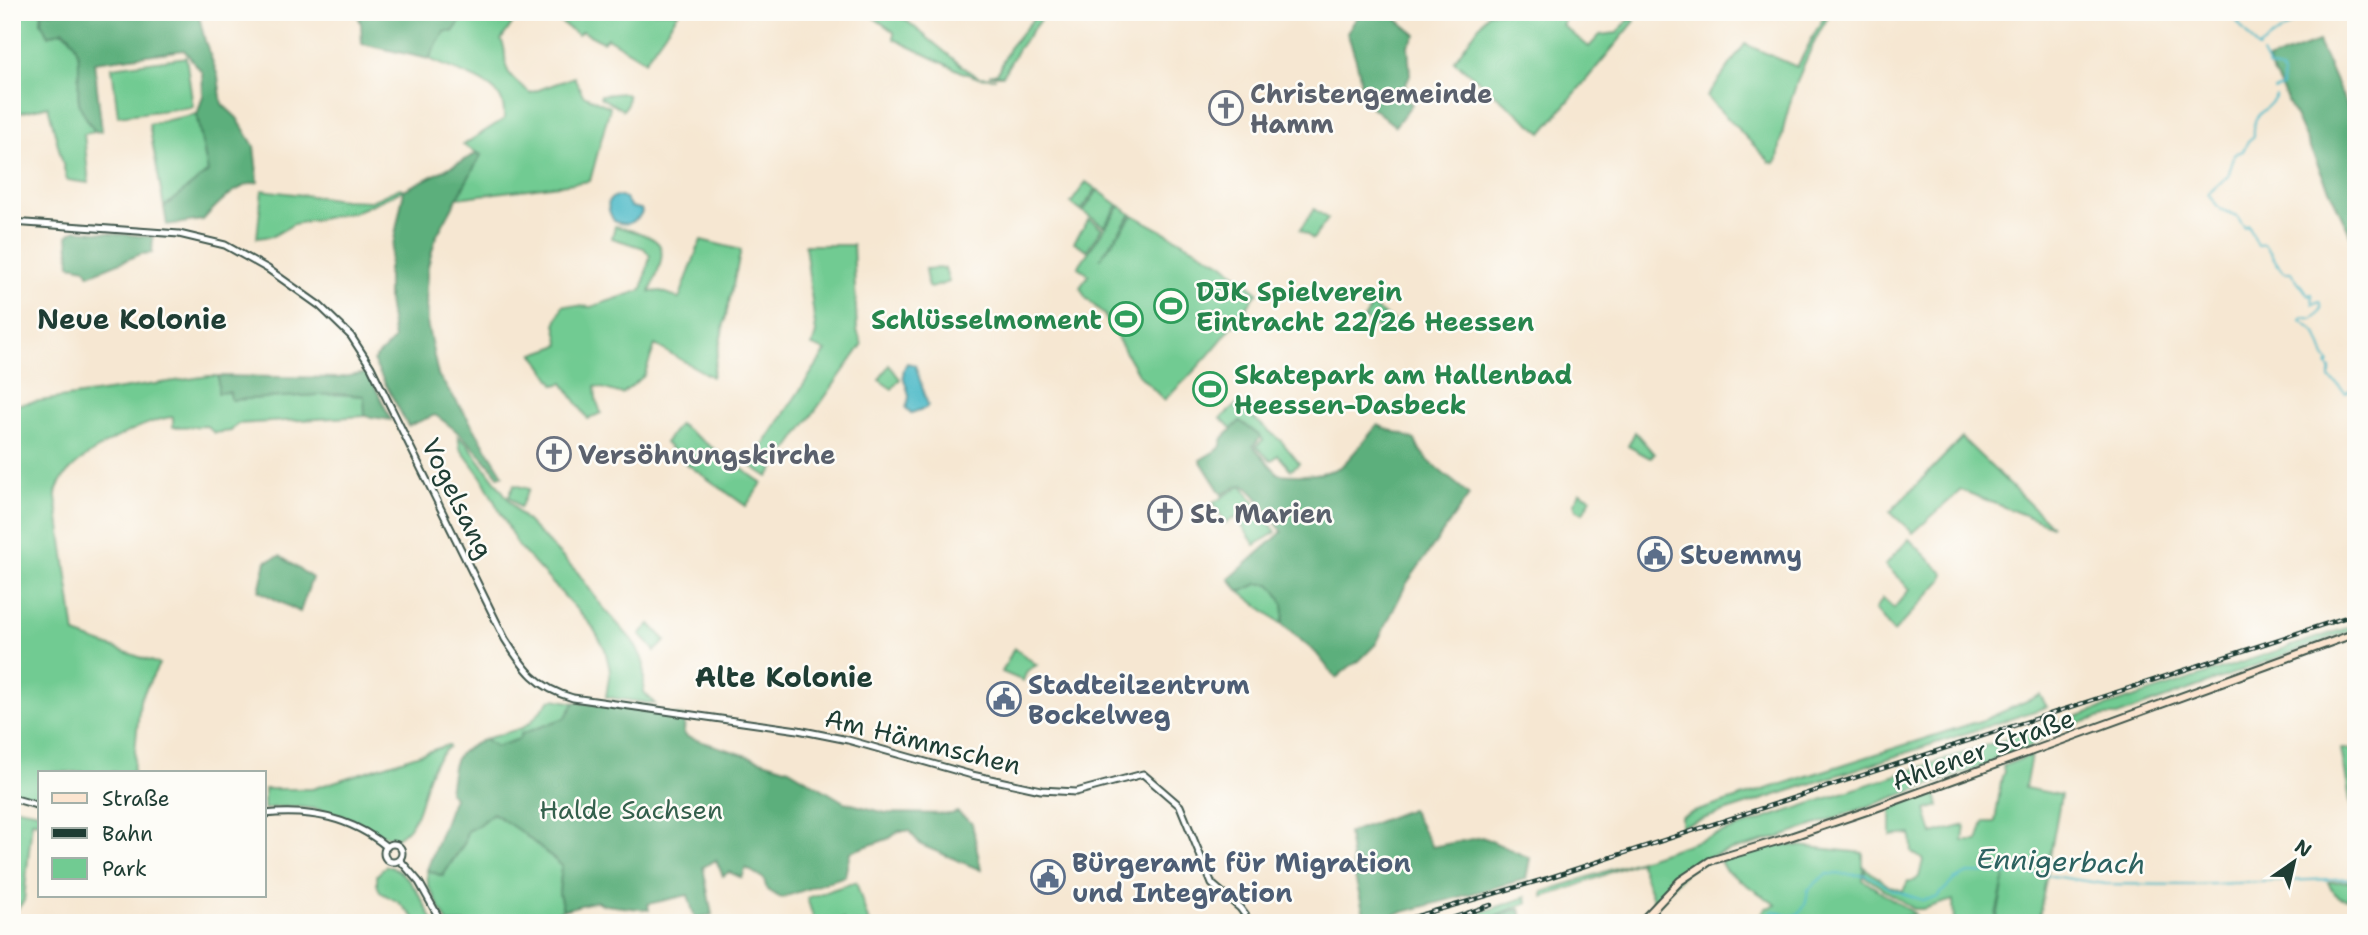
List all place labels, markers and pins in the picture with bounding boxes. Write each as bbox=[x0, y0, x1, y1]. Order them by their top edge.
place label: Christengemeinde Hamm bbox=[1250, 76, 1493, 141]
church icon: Christengemeinde Hamm bbox=[1207, 89, 1245, 127]
place label: DJK Spielverein Eintracht 22/26 Heessen bbox=[1196, 274, 1534, 339]
sports icon: DJK Spielverein Eintracht 22/26 Heessen bbox=[1152, 287, 1190, 325]
sports icon: Schlüsselmoment bbox=[1107, 300, 1145, 338]
place label: Schlüsselmoment bbox=[871, 302, 1102, 337]
place label: Skatepark am Hallenbad Heessen-Dasbeck bbox=[1234, 357, 1573, 422]
sports icon: Skatepark am Hallenbad Heessen-Dasbeck bbox=[1191, 370, 1229, 408]
church icon: Versöhnungskirche bbox=[535, 435, 573, 473]
place label: Versöhnungskirche bbox=[578, 437, 836, 472]
church icon: St. Marien bbox=[1146, 494, 1184, 532]
place label: St. Marien bbox=[1190, 496, 1333, 531]
public building icon: Stuemmy bbox=[1636, 535, 1674, 573]
place label: Stuemmy bbox=[1680, 537, 1802, 572]
place label: Stadteilzentrum Bockelweg bbox=[1028, 667, 1250, 732]
public building icon: Stadteilzentrum Bockelweg bbox=[985, 680, 1023, 718]
place label: Bürgeramt für Migration und Integration bbox=[1072, 845, 1411, 910]
public building icon: Bürgeramt für Migration und Integration bbox=[1029, 858, 1067, 896]

